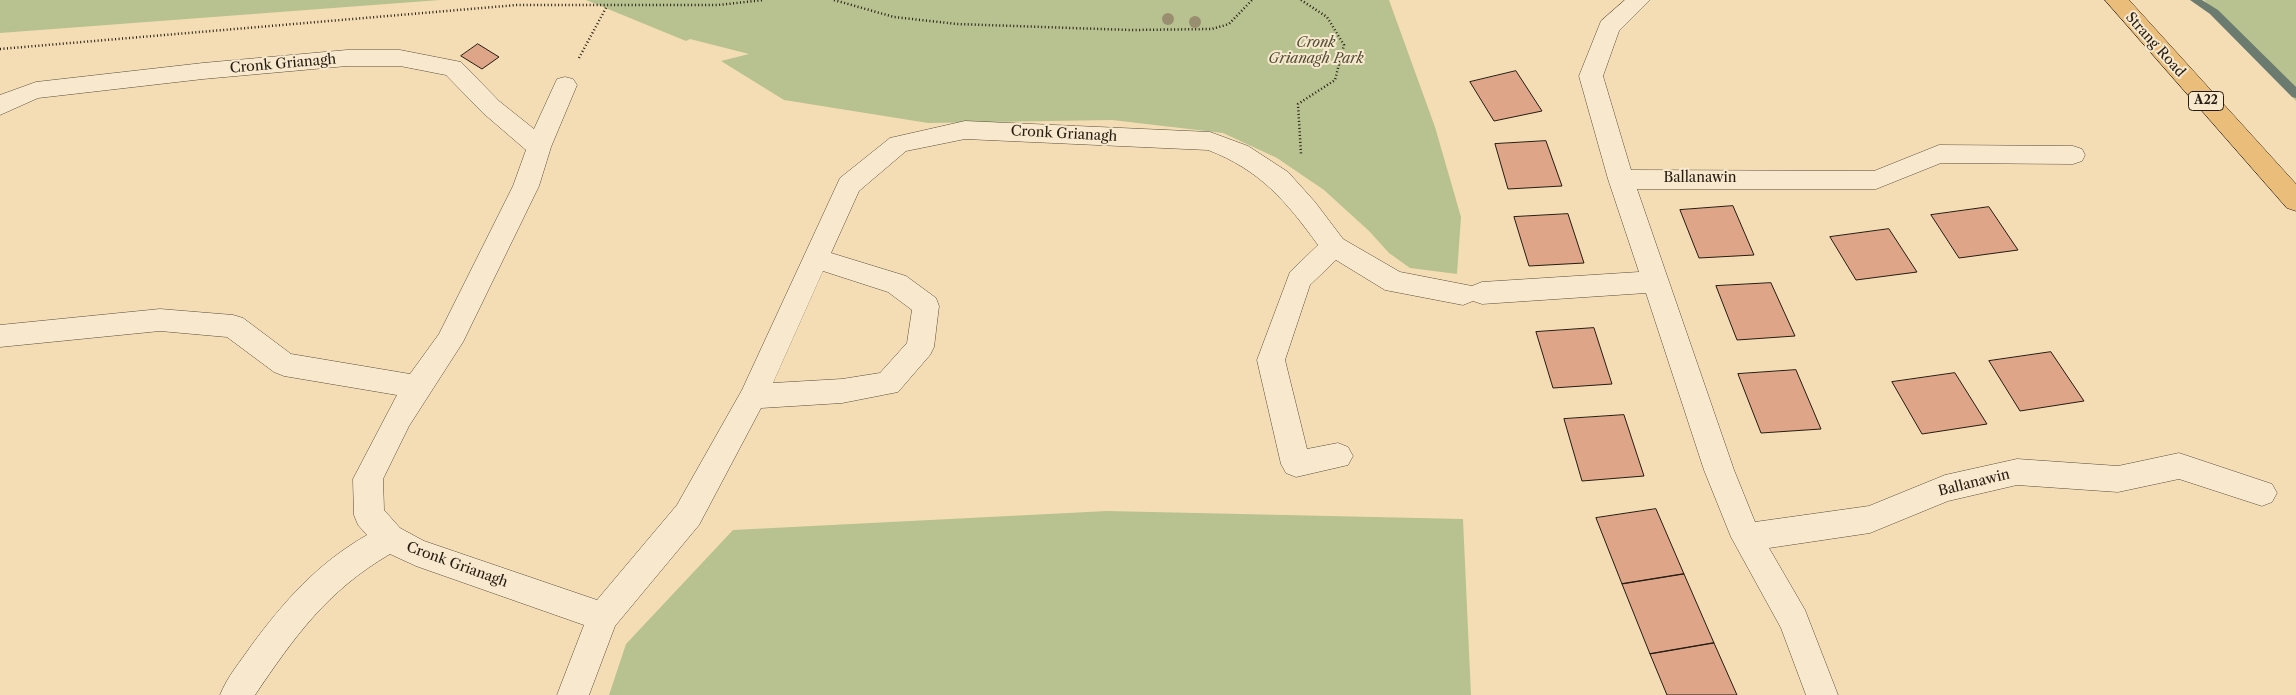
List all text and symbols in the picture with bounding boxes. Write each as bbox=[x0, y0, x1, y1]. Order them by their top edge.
street label: Strang Road bbox=[2122, 9, 2188, 81]
park label: Cronk Grianagh Park bbox=[1268, 35, 1364, 68]
street label: Cronk Grianagh bbox=[229, 51, 337, 77]
road number: A22 bbox=[2188, 92, 2224, 110]
street label: Cronk Grianagh bbox=[1010, 123, 1118, 145]
street label: Ballanawin bbox=[1663, 170, 1737, 186]
street label: Ballanawin bbox=[1936, 466, 2012, 500]
street label: Cronk Grianagh bbox=[404, 539, 510, 591]

